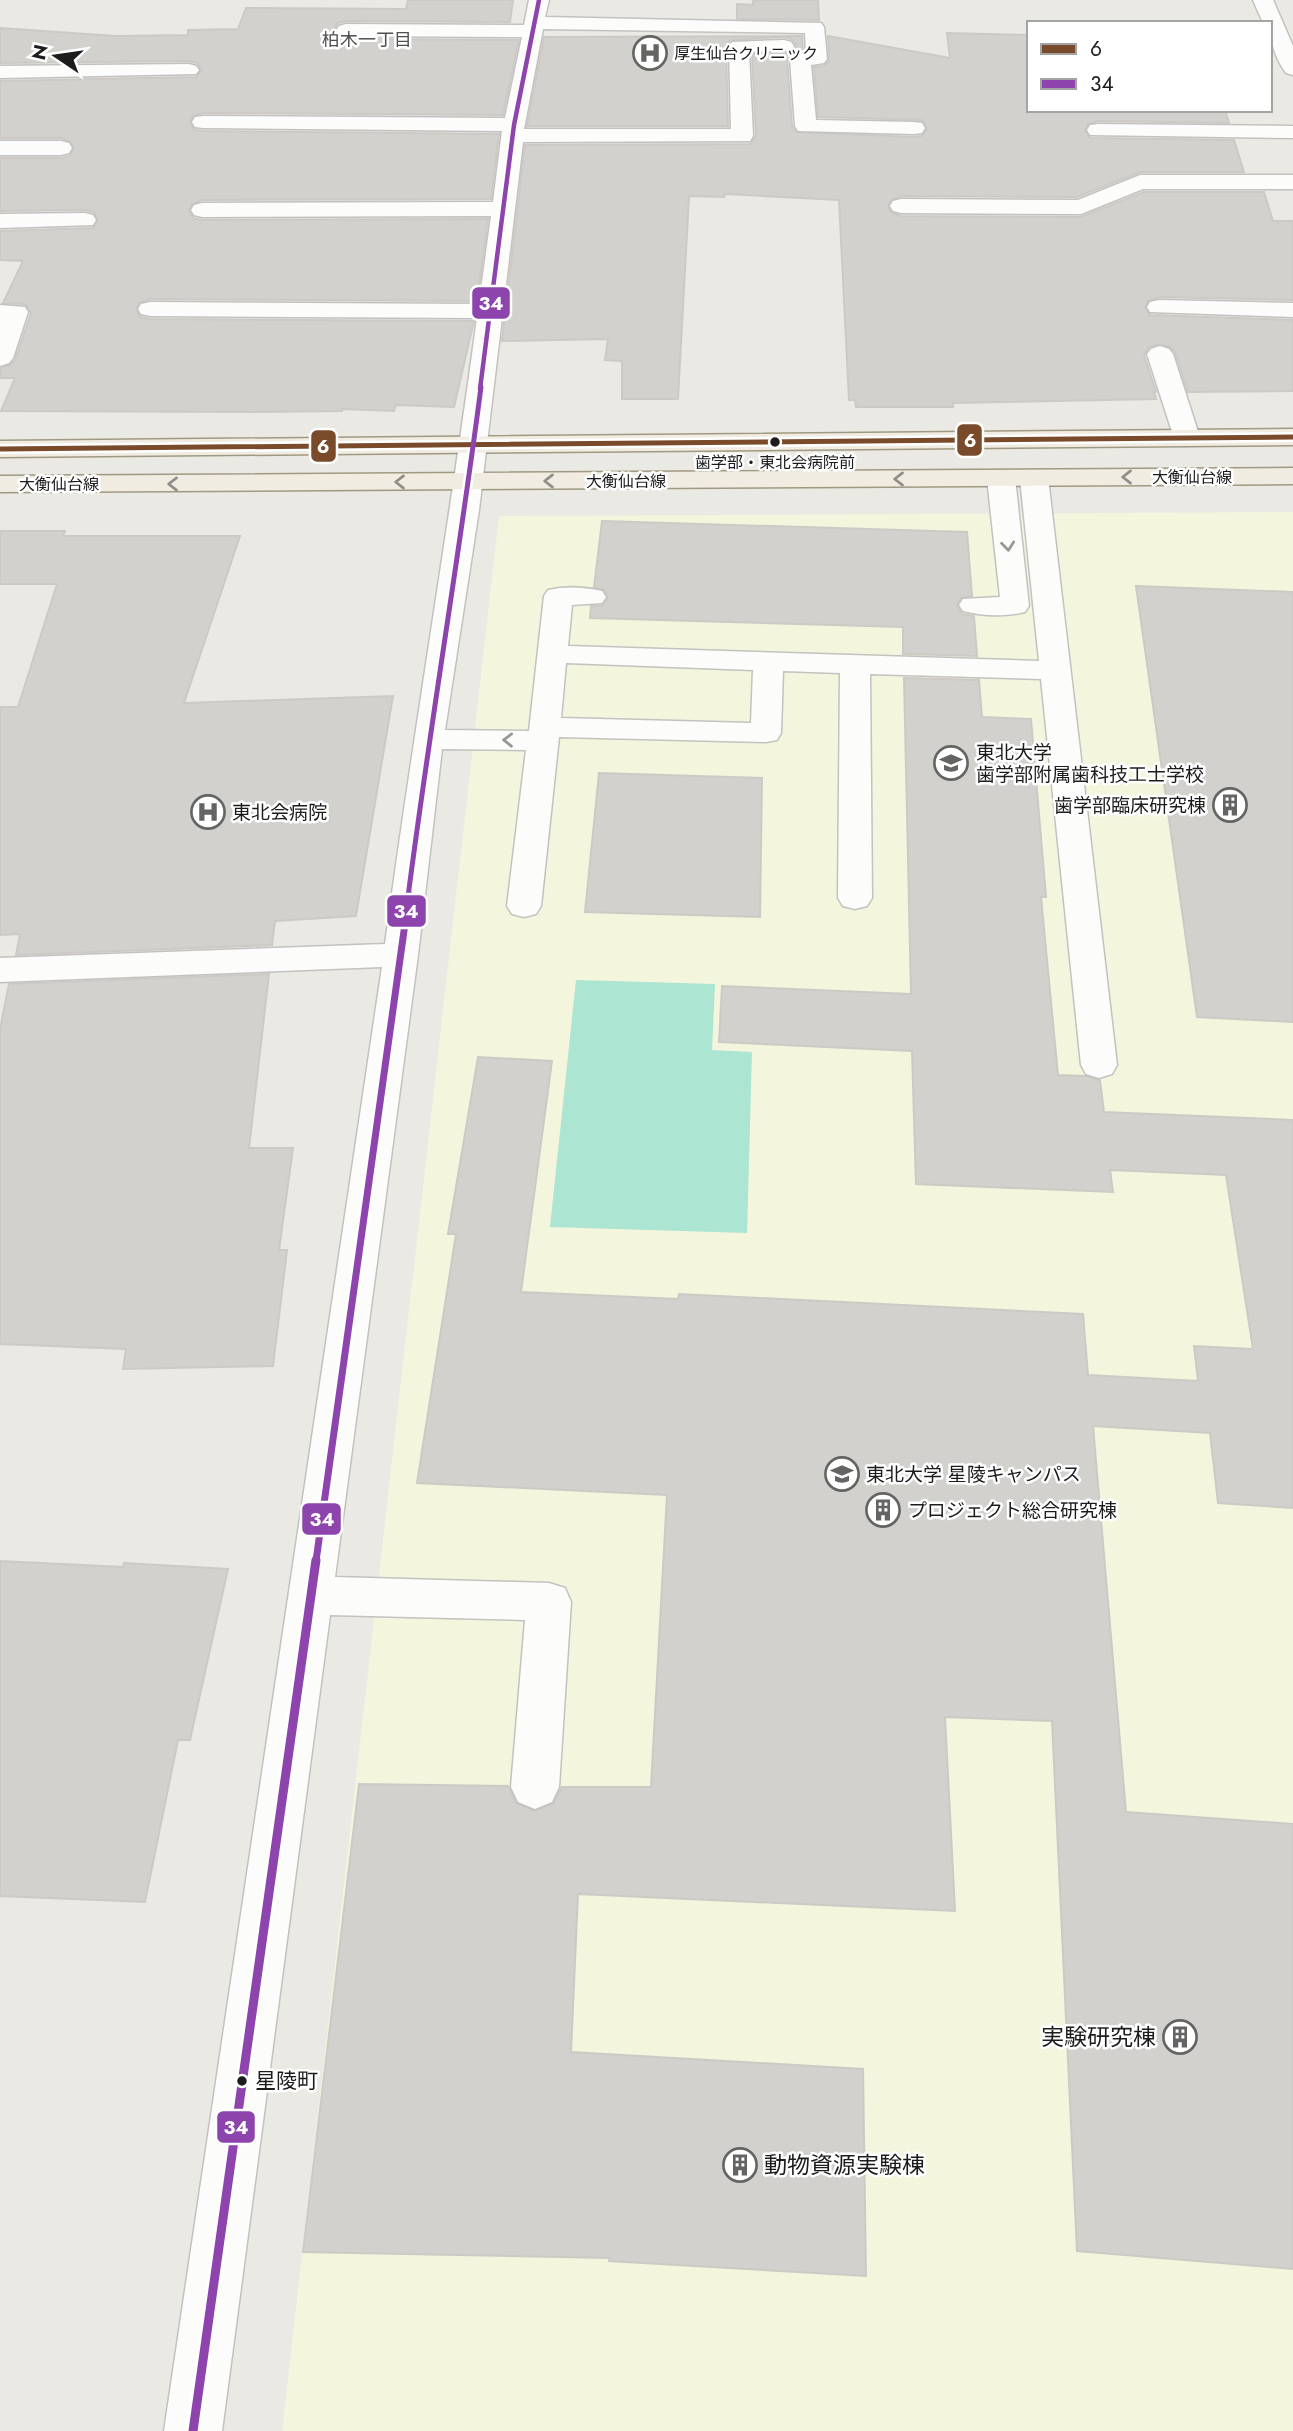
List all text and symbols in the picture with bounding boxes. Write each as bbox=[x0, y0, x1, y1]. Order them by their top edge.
north arrow bbox=[21, 21, 91, 91]
legend bbox=[1027, 21, 1272, 112]
district label: 柏木一丁目 bbox=[322, 27, 412, 53]
hospital icon: 厚生仙台クリニック bbox=[631, 34, 669, 72]
text: 6 bbox=[1090, 34, 1102, 64]
text: N bbox=[25, 42, 55, 63]
place label: 厚生仙台クリニック bbox=[674, 42, 818, 65]
text: 34 bbox=[1090, 69, 1114, 99]
line badge: 34 bbox=[471, 286, 511, 320]
text: 34 bbox=[478, 290, 504, 317]
line badge: 6 bbox=[956, 423, 983, 457]
text: 6 bbox=[964, 427, 976, 454]
line badge: 6 bbox=[310, 429, 337, 463]
text: 6 bbox=[317, 433, 329, 460]
marker: 歯学部・東北会病院前 bbox=[768, 435, 782, 449]
place label: 歯学部・東北会病院前 bbox=[695, 451, 855, 474]
street label: 大衡仙台線 bbox=[1152, 466, 1232, 489]
one-way arrow bbox=[1121, 469, 1132, 485]
street label: 大衡仙台線 bbox=[586, 470, 666, 493]
one-way arrow bbox=[894, 471, 904, 487]
street label: 大衡仙台線 bbox=[19, 473, 99, 496]
one-way arrow bbox=[544, 473, 554, 489]
one-way arrow bbox=[394, 474, 405, 490]
one-way arrow bbox=[167, 476, 177, 492]
one-way arrow bbox=[1000, 541, 1015, 552]
one-way arrow bbox=[502, 733, 513, 748]
place label: 東北大学 歯学部附属歯科技工士学校 bbox=[976, 739, 1204, 788]
school or university icon: 東北大学 歯学部附属歯科技工士学校 bbox=[932, 744, 970, 782]
building icon: 歯学部臨床研究棟 bbox=[1211, 786, 1249, 824]
place label: 歯学部臨床研究棟 bbox=[1054, 792, 1206, 819]
hospital icon: 東北会病院 bbox=[189, 793, 227, 831]
place label: 東北会病院 bbox=[232, 799, 327, 826]
line badge: 34 bbox=[386, 894, 427, 928]
text: 34 bbox=[393, 898, 419, 925]
school or university icon: 東北大学 星陵キャンパス bbox=[823, 1455, 861, 1493]
place label: 東北大学 星陵キャンパス bbox=[866, 1461, 1081, 1488]
building icon: プロジェクト総合研究棟 bbox=[864, 1491, 902, 1529]
place label: プロジェクト総合研究棟 bbox=[908, 1497, 1117, 1524]
line badge: 34 bbox=[301, 1502, 342, 1536]
text: 34 bbox=[309, 1506, 335, 1533]
building icon: 実験研究棟 bbox=[1161, 2018, 1199, 2056]
place label: 実験研究棟 bbox=[1041, 2020, 1156, 2054]
place label: 星陵町 bbox=[255, 2066, 318, 2096]
marker: 星陵町 bbox=[235, 2074, 249, 2088]
line badge: 34 bbox=[216, 2110, 256, 2144]
text: 34 bbox=[223, 2114, 249, 2141]
building icon: 動物資源実験棟 bbox=[721, 2146, 759, 2184]
place label: 動物資源実験棟 bbox=[764, 2148, 925, 2182]

